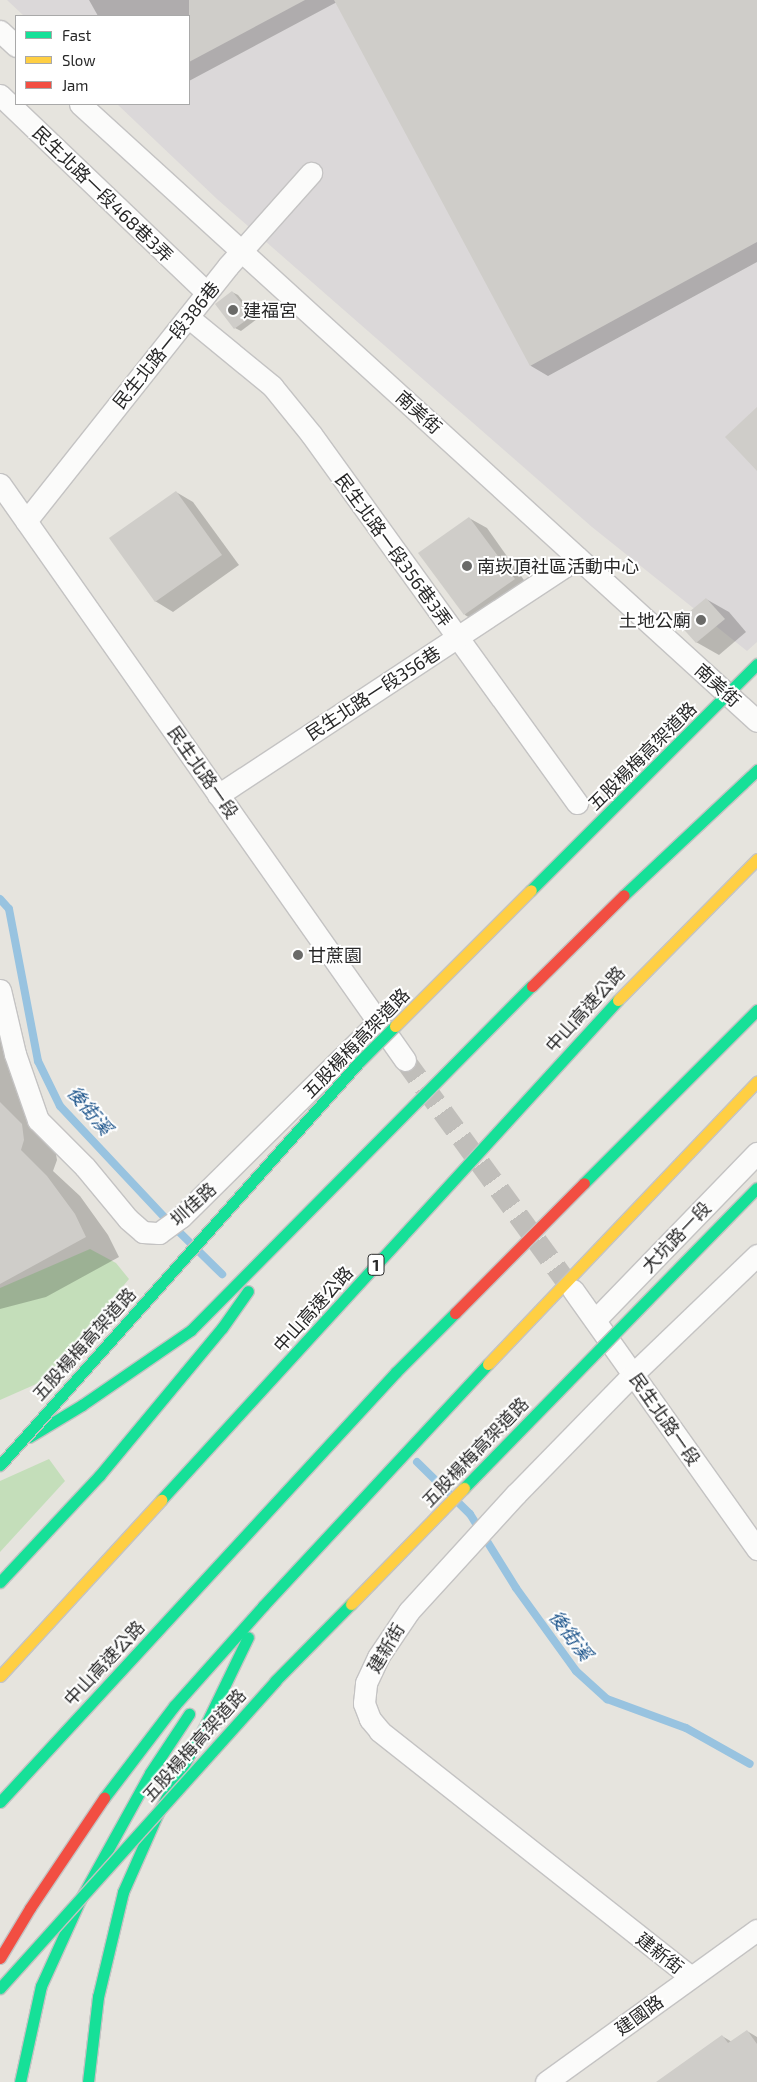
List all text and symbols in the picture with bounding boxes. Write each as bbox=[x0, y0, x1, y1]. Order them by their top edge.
legend bbox=[15, 15, 190, 105]
text: Fast bbox=[62, 26, 91, 44]
text: Slow bbox=[62, 51, 96, 69]
text: Jam bbox=[62, 76, 88, 94]
street label: 民生北路一段468巷3弄 bbox=[28, 122, 178, 266]
street label: 民生北路一段386巷 bbox=[108, 277, 224, 413]
place label: 建福宮 bbox=[243, 299, 297, 321]
marker: 建福宮 bbox=[227, 304, 239, 316]
street label: 南美街 bbox=[392, 386, 446, 438]
street label: 民生北路一段356巷3弄 bbox=[331, 469, 457, 631]
place label: 南崁頂社區活動中心 bbox=[477, 555, 639, 577]
marker: 南崁頂社區活動中心 bbox=[461, 560, 473, 572]
place label: 土地公廟 bbox=[619, 609, 691, 631]
marker: 土地公廟 bbox=[695, 614, 707, 626]
street label: 民生北路一段356巷 bbox=[302, 641, 444, 745]
street label: 南美街 bbox=[691, 659, 745, 711]
street label: 五股楊梅高架道路 bbox=[583, 697, 701, 815]
street label: 民生北路一段 bbox=[163, 722, 243, 822]
place label: 甘蔗園 bbox=[308, 944, 362, 966]
marker: 甘蔗園 bbox=[292, 949, 304, 961]
street label: 中山高速公路 bbox=[541, 962, 629, 1056]
street label: 五股楊梅高架道路 bbox=[298, 984, 414, 1102]
water label: 後街溪 bbox=[63, 1081, 117, 1139]
street label: 圳佳路 bbox=[166, 1178, 220, 1230]
street label: 大坑路一段 bbox=[637, 1197, 715, 1277]
road number: 1 bbox=[367, 1252, 385, 1278]
street label: 中山高速公路 bbox=[269, 1262, 357, 1356]
street label: 五股楊梅高架道路 bbox=[28, 1283, 140, 1405]
street label: 民生北路一段 bbox=[625, 1369, 705, 1469]
street label: 五股楊梅高架道路 bbox=[417, 1393, 533, 1511]
water label: 後街溪 bbox=[545, 1605, 597, 1665]
street label: 中山高速公路 bbox=[59, 1616, 149, 1710]
street label: 建新街 bbox=[363, 1619, 409, 1677]
street label: 五股楊梅高架道路 bbox=[138, 1684, 250, 1806]
street label: 建新街 bbox=[632, 1928, 688, 1978]
street label: 建國路 bbox=[611, 1990, 667, 2040]

